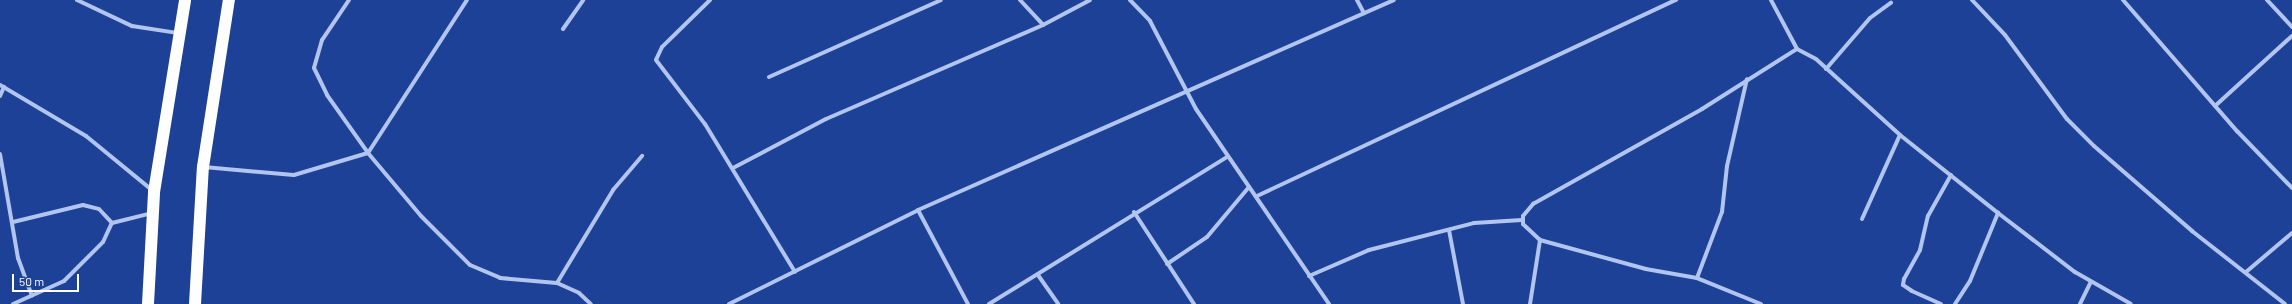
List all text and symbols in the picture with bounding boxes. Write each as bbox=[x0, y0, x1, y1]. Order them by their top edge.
scale bar bbox=[14, 266, 81, 292]
text: 50 m bbox=[19, 274, 44, 288]

